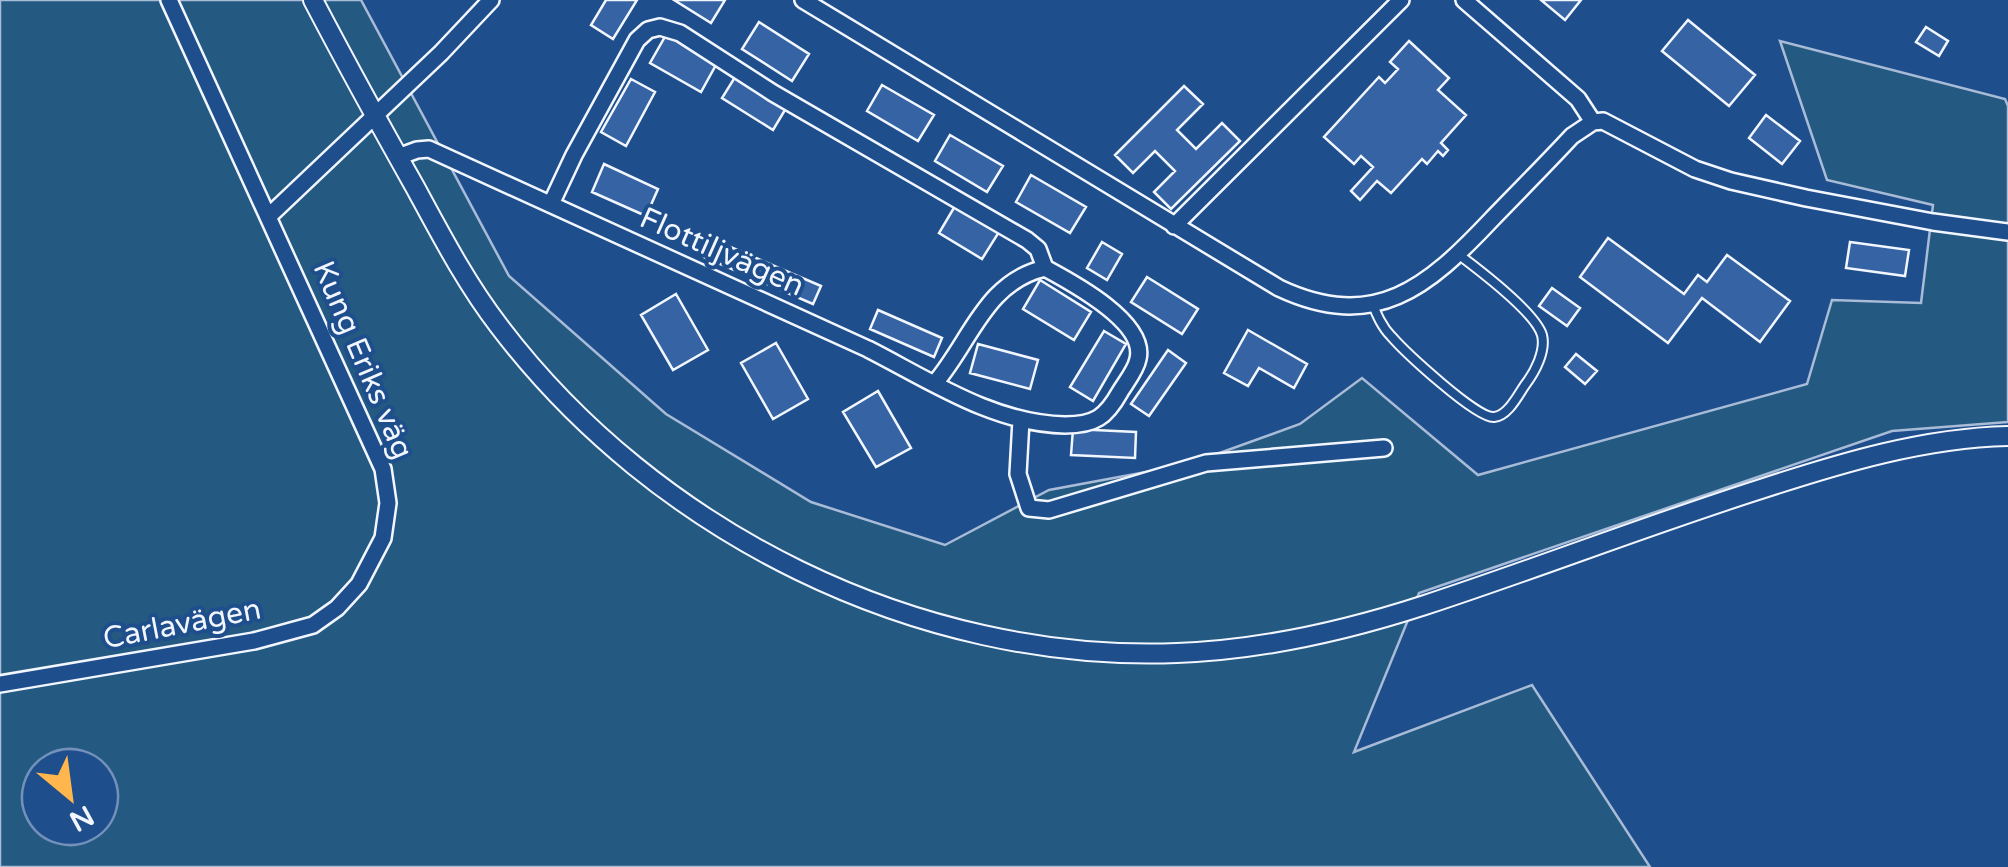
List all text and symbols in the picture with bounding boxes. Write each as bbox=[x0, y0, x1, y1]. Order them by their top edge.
street label: Flottiljvägen bbox=[634, 199, 810, 305]
street label: Kung Eriks väg bbox=[305, 256, 421, 464]
street label: Carlavägen bbox=[100, 591, 264, 657]
north arrow bbox=[20, 747, 120, 847]
text: N bbox=[64, 798, 100, 838]

